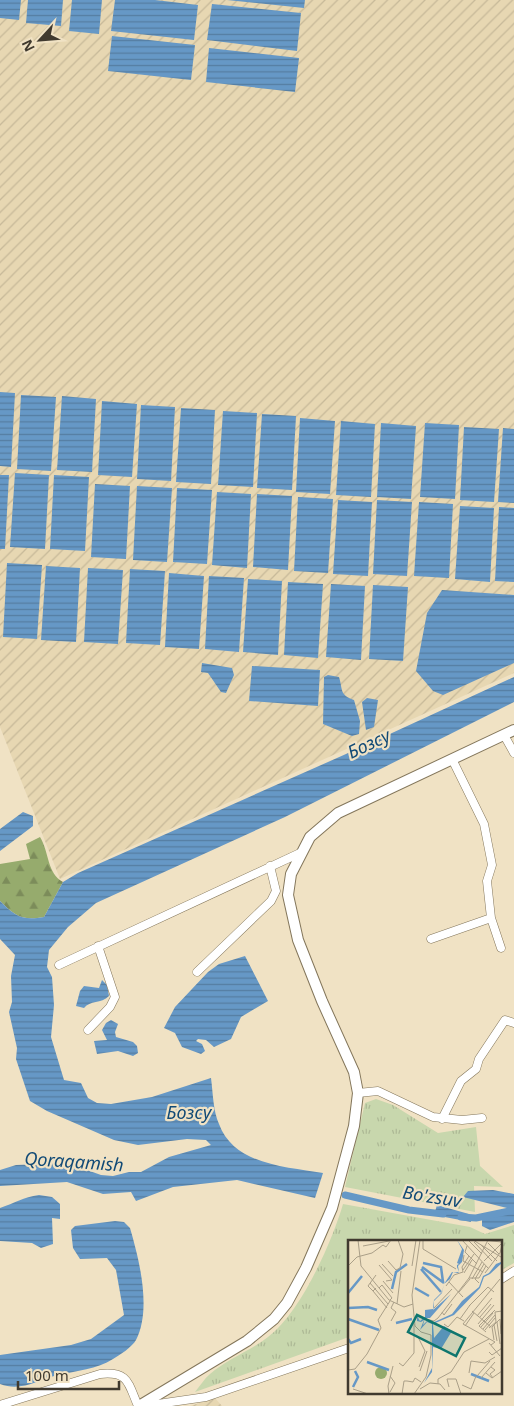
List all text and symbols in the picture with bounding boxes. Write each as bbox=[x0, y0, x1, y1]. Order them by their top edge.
north arrow bbox=[15, 15, 65, 65]
text: N bbox=[17, 37, 39, 55]
water label: Бозсу bbox=[343, 722, 395, 763]
water label: Бозсу bbox=[167, 1100, 213, 1124]
water label: Qoraqamish bbox=[24, 1146, 124, 1176]
water label: Bo'zsuv bbox=[401, 1180, 465, 1213]
inset map bbox=[348, 1240, 502, 1394]
scale bar bbox=[18, 1358, 119, 1390]
text: 100 m bbox=[25, 1365, 69, 1385]

